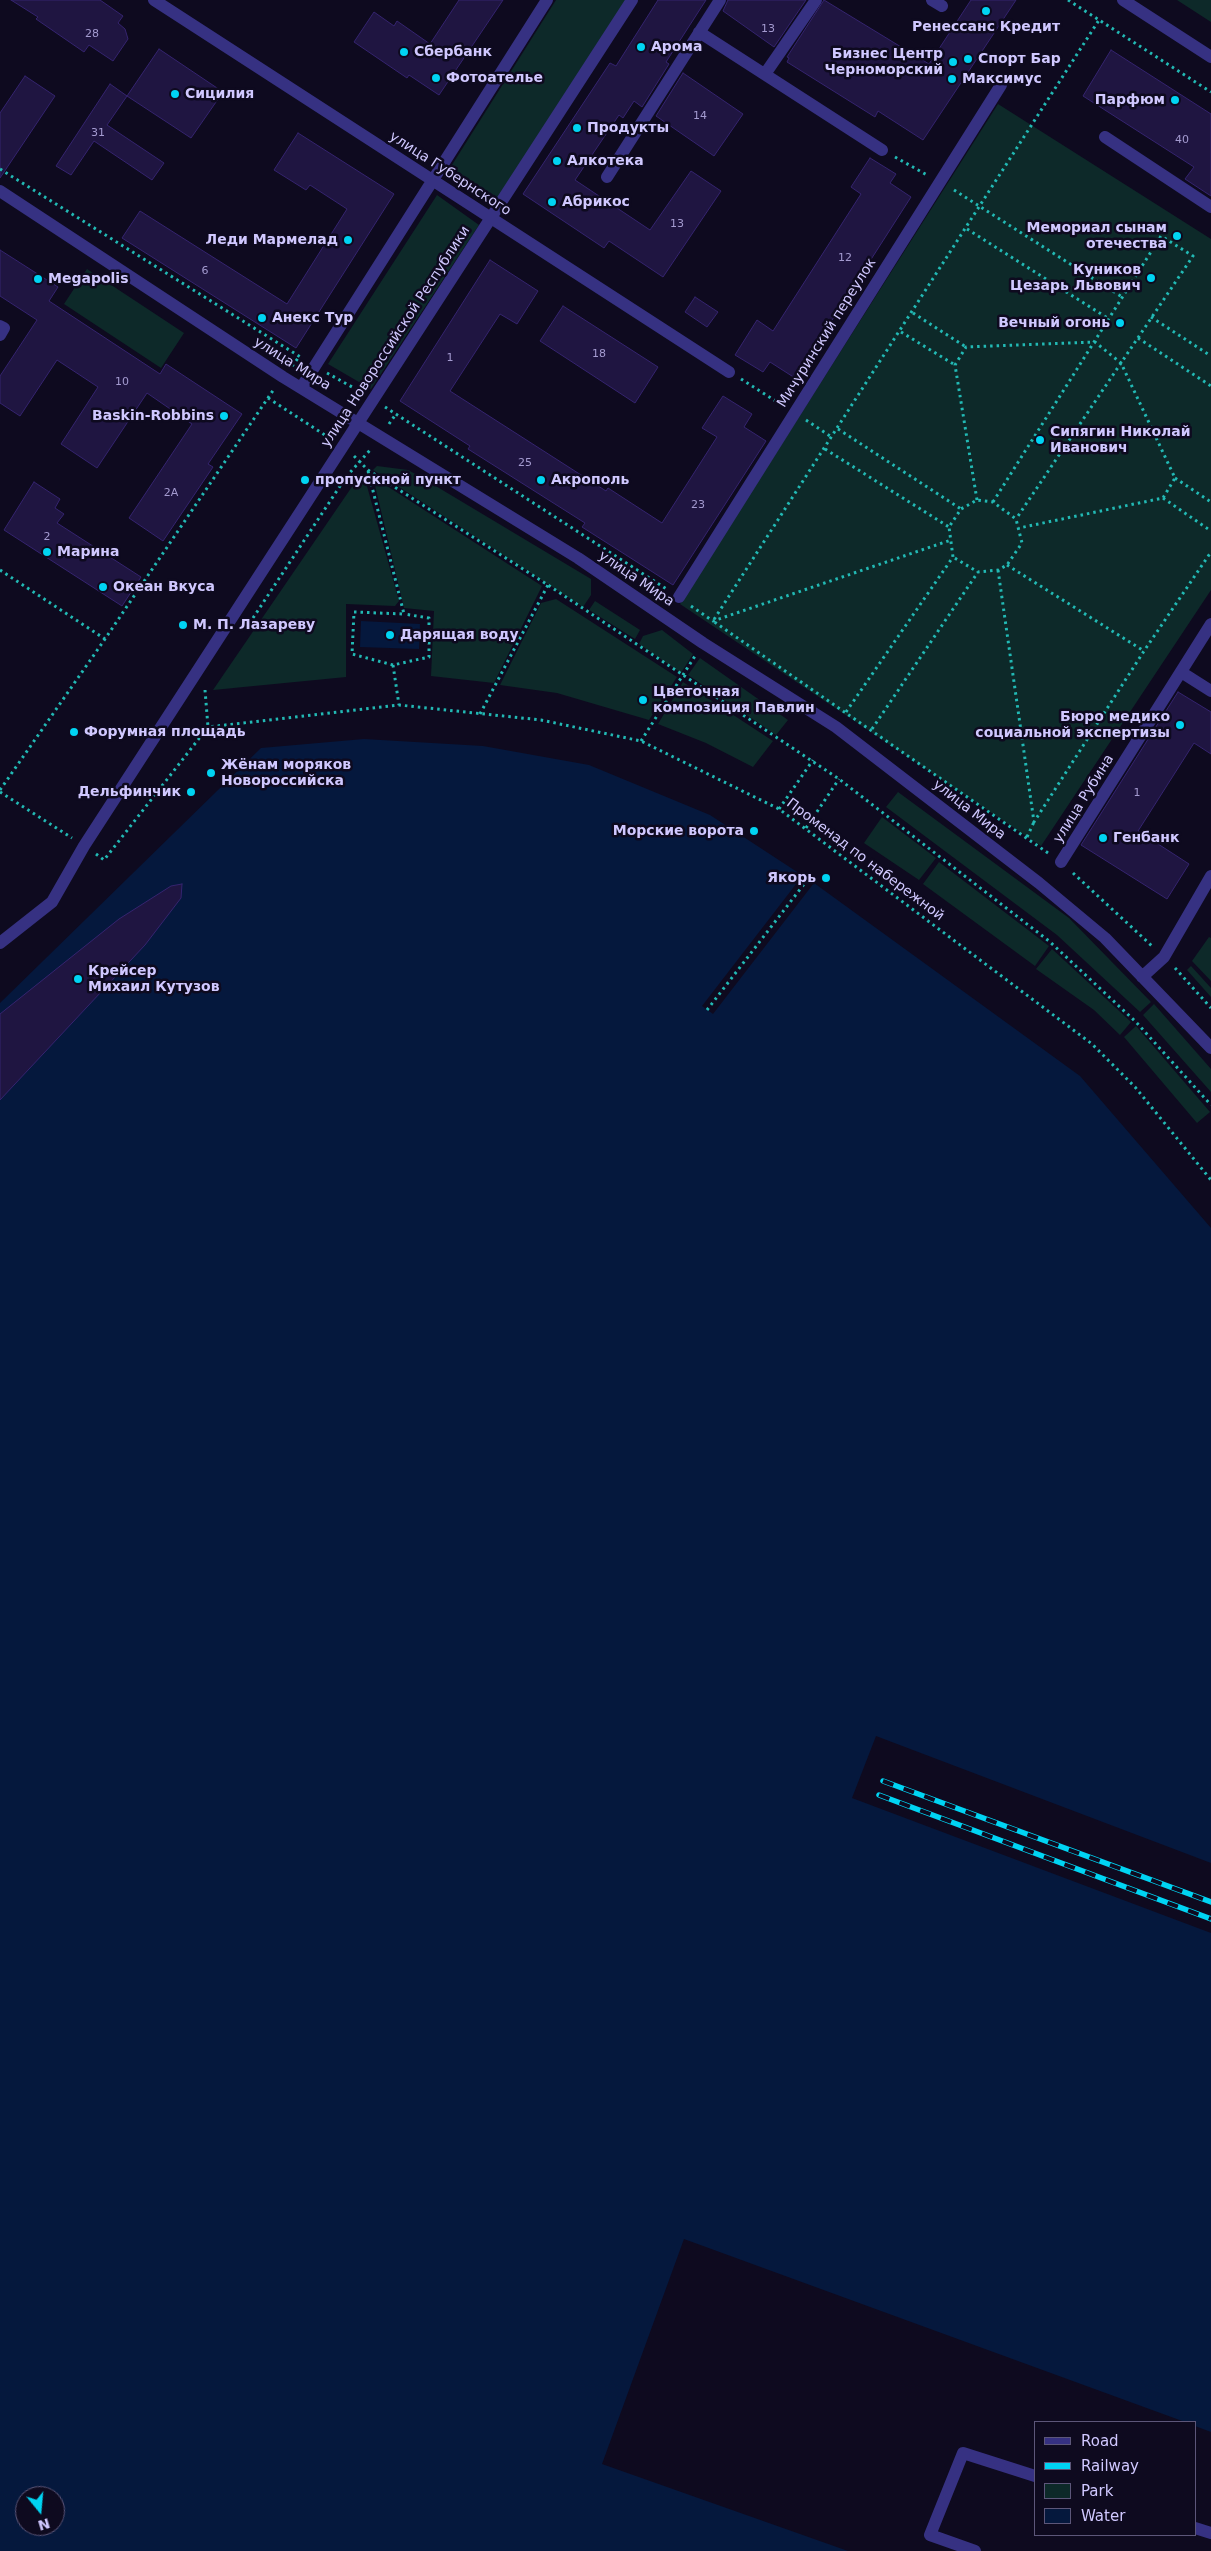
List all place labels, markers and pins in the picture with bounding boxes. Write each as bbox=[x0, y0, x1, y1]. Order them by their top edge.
marker: Ренессанс Кредит bbox=[980, 5, 992, 17]
place label: Ренессанс Кредит bbox=[912, 19, 1060, 35]
place label: Арома bbox=[651, 39, 702, 55]
marker: Арома bbox=[635, 41, 647, 53]
place label: Сбербанк bbox=[414, 44, 492, 60]
marker: Сбербанк bbox=[398, 46, 410, 58]
place label: Бизнес Центр Черноморский bbox=[824, 46, 943, 78]
place label: Спорт Бар bbox=[978, 51, 1061, 67]
marker: Спорт Бар bbox=[962, 53, 974, 65]
marker: Бизнес Центр Черноморский bbox=[947, 56, 959, 68]
place label: Фотоателье bbox=[446, 70, 543, 86]
place label: Максимус bbox=[962, 71, 1042, 87]
marker: Фотоателье bbox=[430, 72, 442, 84]
marker: Максимус bbox=[946, 73, 958, 85]
place label: Сицилия bbox=[185, 86, 254, 102]
marker: Сицилия bbox=[169, 88, 181, 100]
place label: Парфюм bbox=[1095, 92, 1165, 108]
marker: Парфюм bbox=[1169, 94, 1181, 106]
place label: Продукты bbox=[587, 120, 669, 136]
marker: Продукты bbox=[571, 122, 583, 134]
place label: Алкотека bbox=[567, 153, 644, 169]
marker: Алкотека bbox=[551, 155, 563, 167]
place label: Абрикос bbox=[562, 194, 630, 210]
marker: Абрикос bbox=[546, 196, 558, 208]
place label: Мемориал сынам отечества bbox=[1027, 220, 1167, 252]
marker: Мемориал сынам отечества bbox=[1171, 230, 1183, 242]
place label: Леди Мармелад bbox=[206, 232, 338, 248]
marker: Леди Мармелад bbox=[342, 234, 354, 246]
place label: Куников Цезарь Львович bbox=[1010, 262, 1141, 294]
place label: Megapolis bbox=[48, 271, 128, 287]
marker: Куников Цезарь Львович bbox=[1145, 272, 1157, 284]
marker: Megapolis bbox=[32, 273, 44, 285]
place label: Анекс Тур bbox=[272, 310, 353, 326]
marker: Анекс Тур bbox=[256, 312, 268, 324]
place label: Вечный огонь bbox=[998, 315, 1110, 331]
marker: Вечный огонь bbox=[1114, 317, 1126, 329]
place label: Baskin-Robbins bbox=[92, 408, 214, 424]
marker: Baskin-Robbins bbox=[218, 410, 230, 422]
place label: Сипягин Николай Иванович bbox=[1050, 424, 1191, 457]
marker: Сипягин Николай Иванович bbox=[1034, 434, 1046, 446]
place label: пропускной пункт bbox=[315, 472, 461, 488]
place label: Акрополь bbox=[551, 472, 629, 488]
marker: пропускной пункт bbox=[299, 474, 311, 486]
marker: Акрополь bbox=[535, 474, 547, 486]
place label: Марина bbox=[57, 544, 119, 560]
marker: Марина bbox=[41, 546, 53, 558]
place label: Океан Вкуса bbox=[113, 579, 215, 595]
marker: Океан Вкуса bbox=[97, 581, 109, 593]
place label: М. П. Лазареву bbox=[193, 617, 315, 633]
marker: М. П. Лазареву bbox=[177, 619, 189, 631]
place label: Дарящая воду bbox=[400, 627, 519, 643]
marker: Дарящая воду bbox=[384, 629, 396, 641]
place label: Цветочная композиция Павлин bbox=[653, 684, 815, 716]
marker: Цветочная композиция Павлин bbox=[637, 694, 649, 706]
place label: Бюро медико социальной экспертизы bbox=[975, 709, 1170, 742]
marker: Бюро медико социальной экспертизы bbox=[1174, 719, 1186, 731]
place label: Форумная площадь bbox=[84, 724, 246, 740]
marker: Форумная площадь bbox=[68, 726, 80, 738]
place label: Жёнам моряков Новороссийска bbox=[221, 757, 351, 790]
marker: Жёнам моряков Новороссийска bbox=[205, 767, 217, 779]
place label: Дельфинчик bbox=[78, 784, 181, 800]
marker: Дельфинчик bbox=[185, 786, 197, 798]
place label: Морские ворота bbox=[613, 823, 744, 839]
marker: Морские ворота bbox=[748, 825, 760, 837]
place label: Генбанк bbox=[1113, 830, 1179, 846]
marker: Генбанк bbox=[1097, 832, 1109, 844]
place label: Якорь bbox=[767, 870, 816, 886]
marker: Якорь bbox=[820, 872, 832, 884]
place label: Крейсер Михаил Кутузов bbox=[88, 963, 220, 996]
marker: Крейсер Михаил Кутузов bbox=[72, 973, 84, 985]

